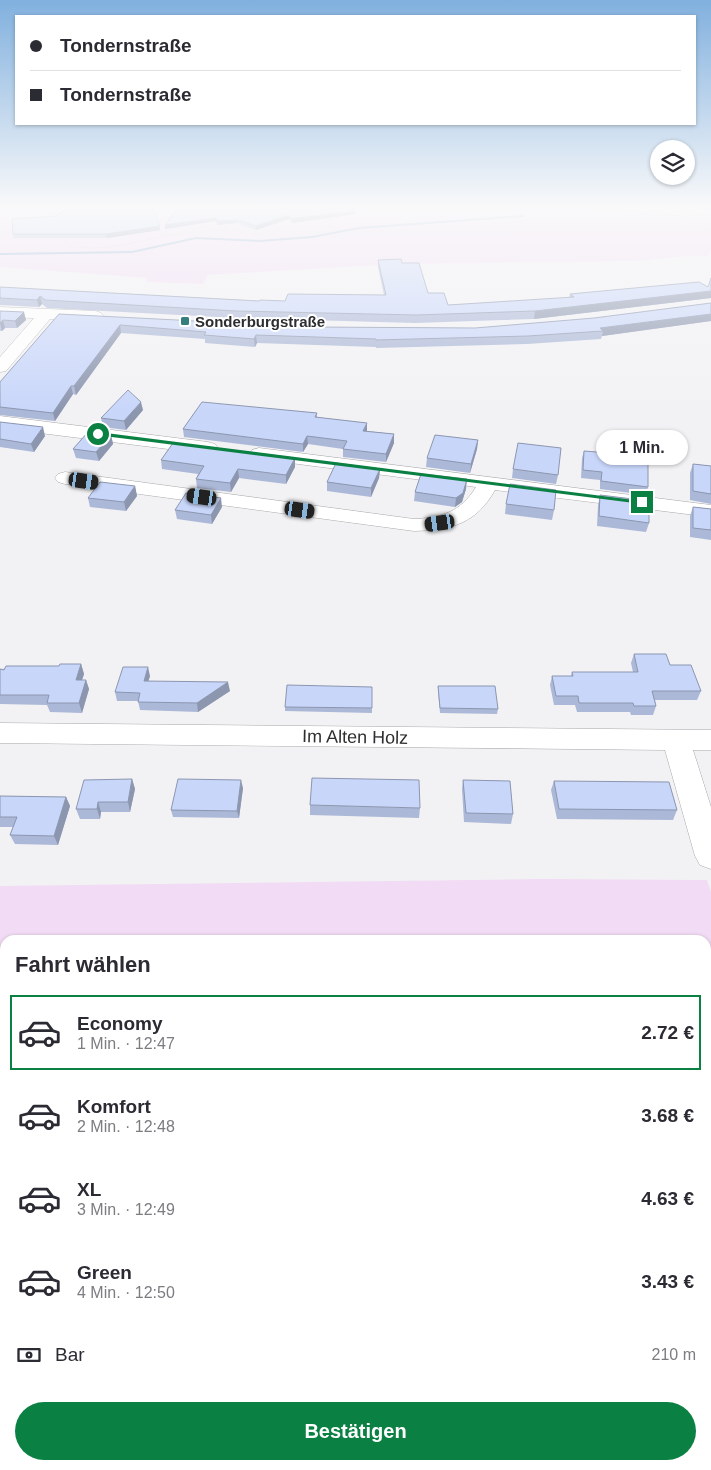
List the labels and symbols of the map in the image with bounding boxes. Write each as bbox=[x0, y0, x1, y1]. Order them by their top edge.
place label: Sonderburgstraße bbox=[195, 313, 325, 330]
marker: Sonderburgstraße bbox=[179, 315, 191, 327]
route start bbox=[87, 423, 109, 445]
callout: 1 Min. bbox=[596, 430, 688, 464]
car bbox=[68, 471, 99, 491]
car bbox=[186, 487, 217, 507]
route end bbox=[631, 491, 653, 513]
car bbox=[284, 500, 315, 520]
car bbox=[424, 513, 455, 533]
street label: Im Alten Holz bbox=[302, 726, 408, 748]

